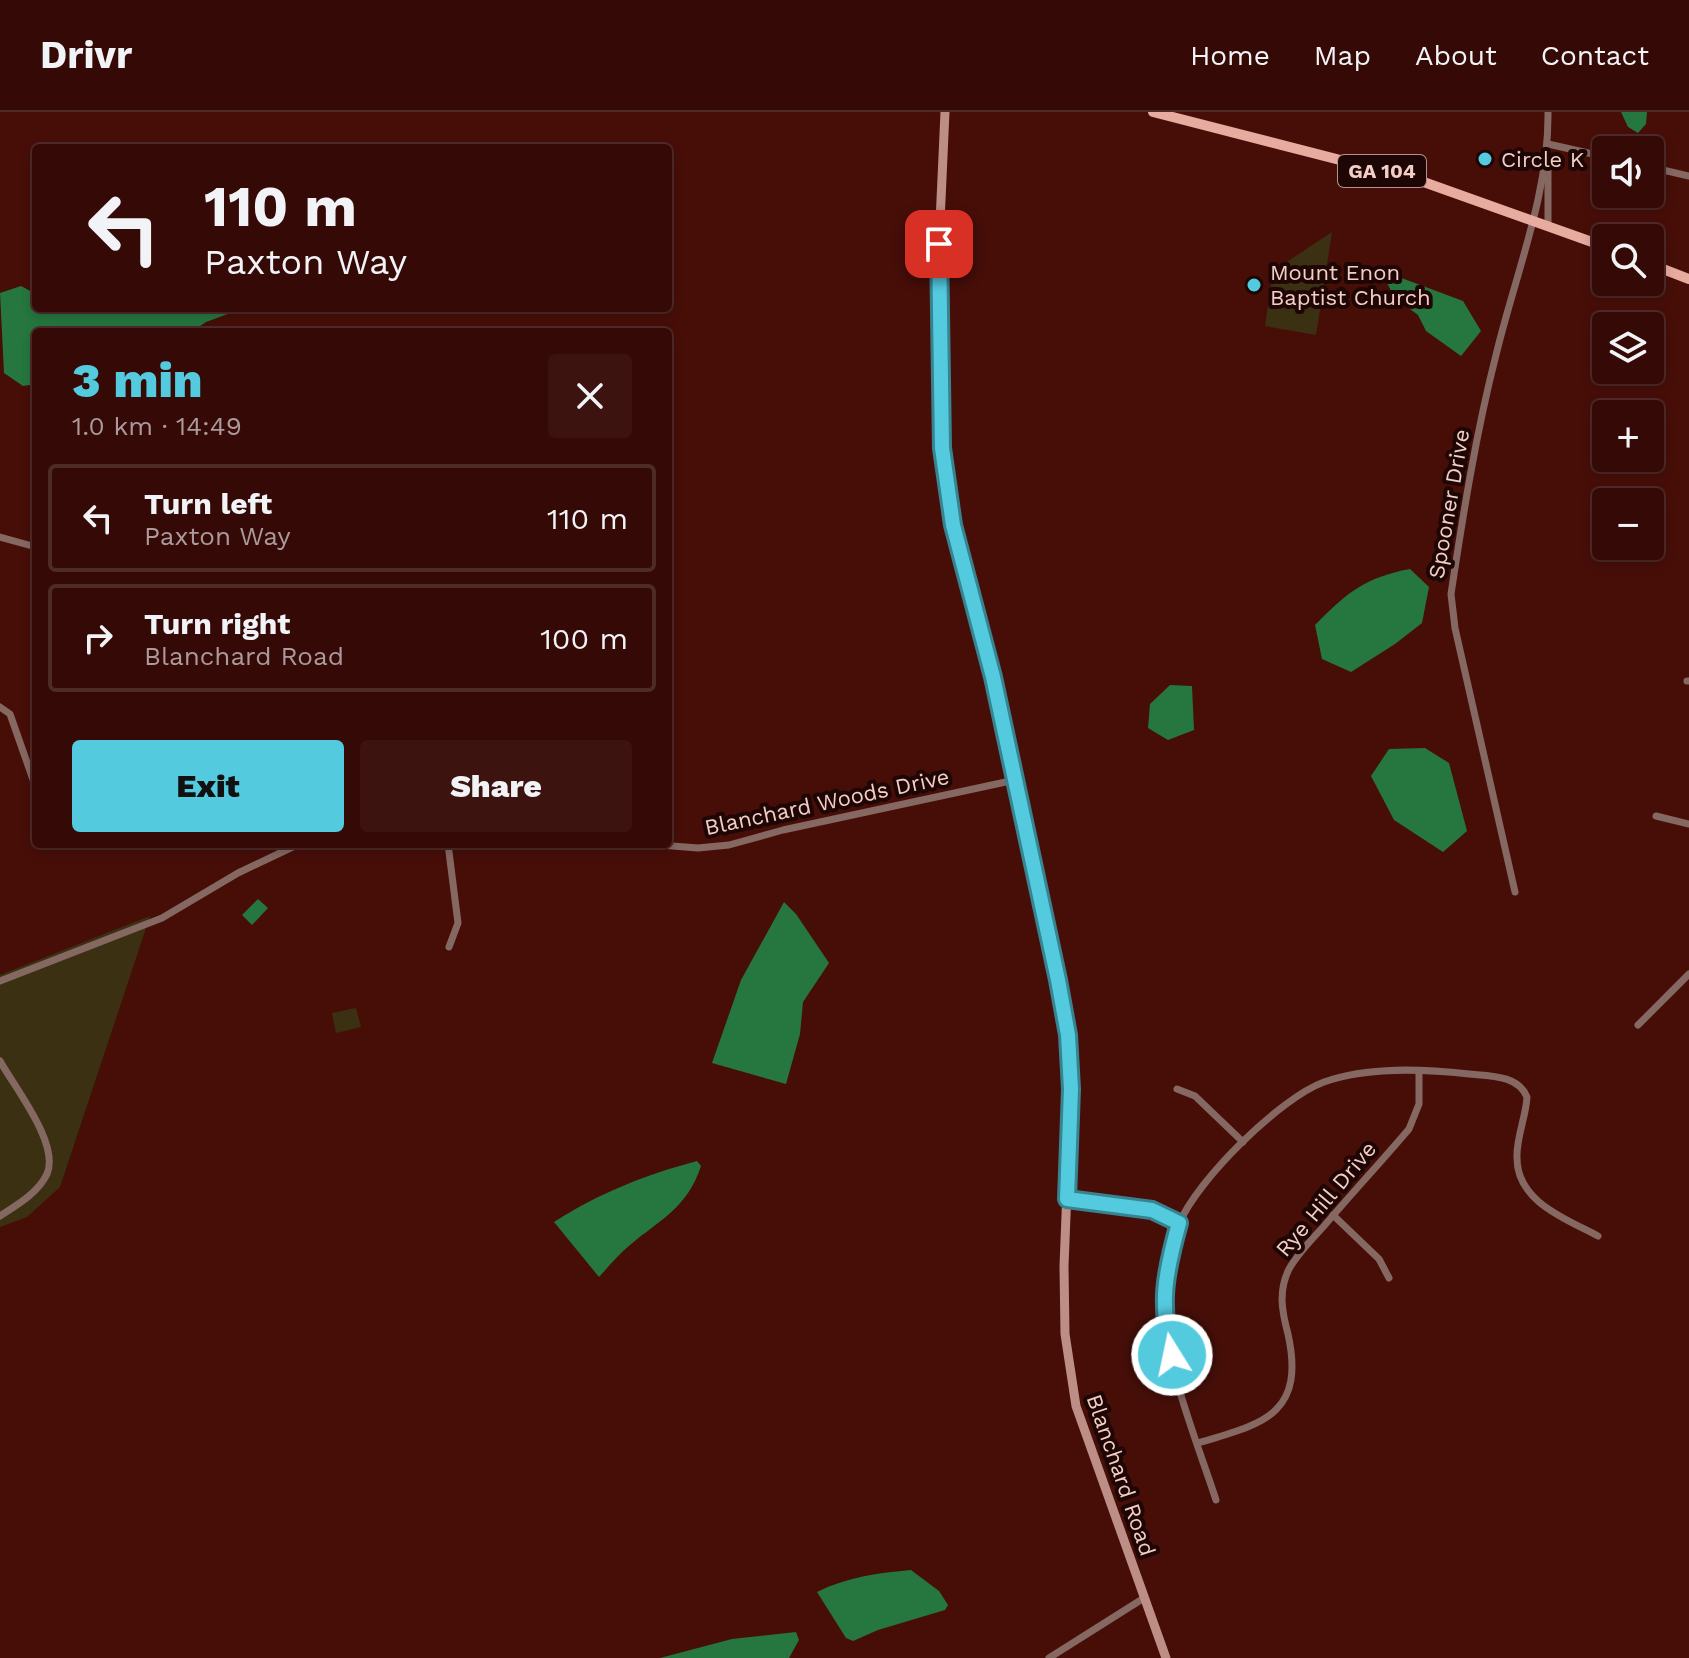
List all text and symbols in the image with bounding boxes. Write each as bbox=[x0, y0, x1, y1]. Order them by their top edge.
text: Drivr bbox=[40, 33, 132, 77]
text: Home bbox=[1190, 39, 1270, 72]
text: Map bbox=[1314, 39, 1371, 72]
text: About bbox=[1415, 39, 1497, 72]
text: Contact bbox=[1541, 39, 1649, 72]
map controls bbox=[1592, 136, 1664, 560]
button: sound bbox=[1592, 136, 1664, 208]
place label: Circle K bbox=[1501, 147, 1584, 172]
marker: Circle K bbox=[1476, 150, 1494, 168]
road number: GA 104 bbox=[1338, 155, 1426, 187]
text: 110 m bbox=[204, 174, 357, 240]
icon: left bbox=[72, 176, 176, 280]
pin bbox=[905, 210, 973, 278]
icon: arrive bbox=[917, 222, 961, 266]
button: search bbox=[1592, 224, 1664, 296]
text: Paxton Way bbox=[204, 241, 407, 283]
place label: Mount Enon Baptist Church bbox=[1270, 260, 1431, 310]
marker: Mount Enon Baptist Church bbox=[1245, 276, 1263, 294]
button: layers bbox=[1592, 312, 1664, 384]
text: 3 min bbox=[72, 352, 203, 409]
button: close bbox=[548, 354, 632, 438]
button: + bbox=[1592, 400, 1664, 472]
text: 1.0 km · 14:49 bbox=[72, 411, 242, 441]
street label: Spooner Drive bbox=[1424, 427, 1474, 581]
text: Turn left bbox=[144, 486, 272, 521]
button: − bbox=[1592, 488, 1664, 560]
icon: left bbox=[76, 496, 120, 540]
text: 110 m bbox=[547, 501, 628, 536]
text: Paxton Way bbox=[144, 521, 291, 551]
text: Turn right bbox=[144, 606, 290, 641]
icon: right bbox=[76, 616, 120, 660]
text: 100 m bbox=[540, 621, 628, 656]
text: Blanchard Road bbox=[144, 641, 344, 671]
button: Exit bbox=[72, 740, 344, 832]
button: Share bbox=[360, 740, 632, 832]
street label: Blanchard Woods Drive bbox=[702, 764, 952, 840]
street label: Rye Hill Drive bbox=[1271, 1136, 1381, 1262]
position arrow bbox=[1130, 1313, 1214, 1397]
street label: Blanchard Road bbox=[1082, 1391, 1160, 1559]

